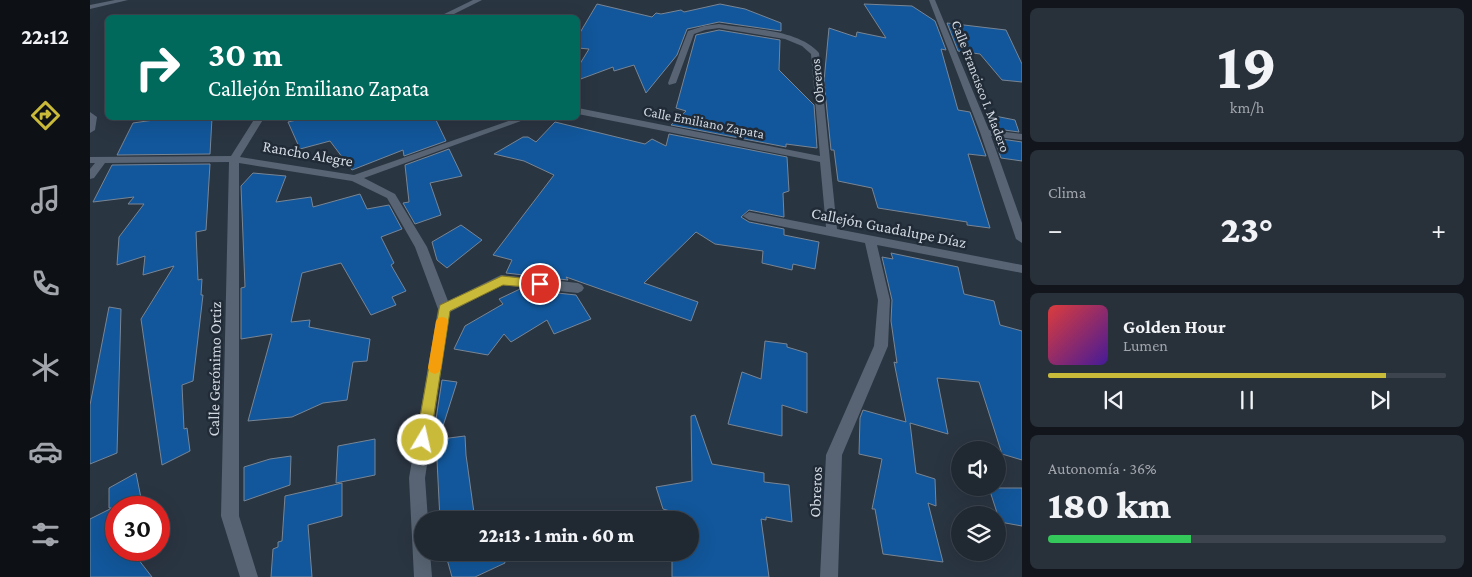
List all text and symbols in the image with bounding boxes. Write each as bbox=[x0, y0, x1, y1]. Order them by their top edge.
street label: Calle Francisco I. Madero bbox=[948, 18, 1014, 154]
text: 22:12 bbox=[21, 24, 69, 49]
text: 19 bbox=[1217, 30, 1277, 102]
icon: right bbox=[125, 35, 190, 100]
text: 30 m bbox=[208, 35, 283, 74]
street label: Obreros bbox=[807, 58, 827, 104]
text: Callejón Emiliano Zapata bbox=[208, 76, 429, 101]
icon: directions bbox=[28, 98, 63, 133]
text: km/h bbox=[1230, 99, 1264, 116]
street label: Calle Emiliano Zapata bbox=[642, 102, 766, 142]
street label: Rancho Alegre bbox=[261, 137, 354, 171]
icon: music bbox=[28, 182, 63, 217]
text: Clima bbox=[1048, 184, 1086, 201]
street label: Callejón Guadalupe Díaz bbox=[810, 204, 968, 252]
text: 23° bbox=[1220, 208, 1274, 250]
text: − bbox=[1048, 214, 1063, 245]
text: + bbox=[1431, 214, 1446, 245]
pin bbox=[519, 263, 561, 305]
icon: phone bbox=[28, 266, 63, 301]
icon: arrive bbox=[526, 270, 554, 298]
street label: Calle Gerónimo Ortiz bbox=[205, 301, 224, 437]
text: Golden Hour bbox=[1123, 316, 1226, 337]
text: Lumen bbox=[1123, 337, 1168, 354]
icon: climate bbox=[28, 350, 63, 385]
icon: previous bbox=[1100, 386, 1128, 414]
icon: pause bbox=[1233, 386, 1261, 414]
icon: next bbox=[1366, 386, 1394, 414]
position arrow bbox=[396, 413, 448, 465]
icon: car bbox=[28, 434, 63, 469]
map controls bbox=[951, 441, 1006, 561]
button: sound bbox=[951, 441, 1006, 496]
text: Autonomía · 36% bbox=[1048, 460, 1157, 477]
street label: Obreros bbox=[806, 466, 825, 518]
text: 180 km bbox=[1048, 484, 1171, 526]
speed limit sign: 30 bbox=[105, 496, 170, 561]
button: layers bbox=[951, 506, 1006, 561]
icon: filters bbox=[28, 517, 63, 552]
text: 22:13 · 1 min · 60 m bbox=[479, 525, 634, 546]

